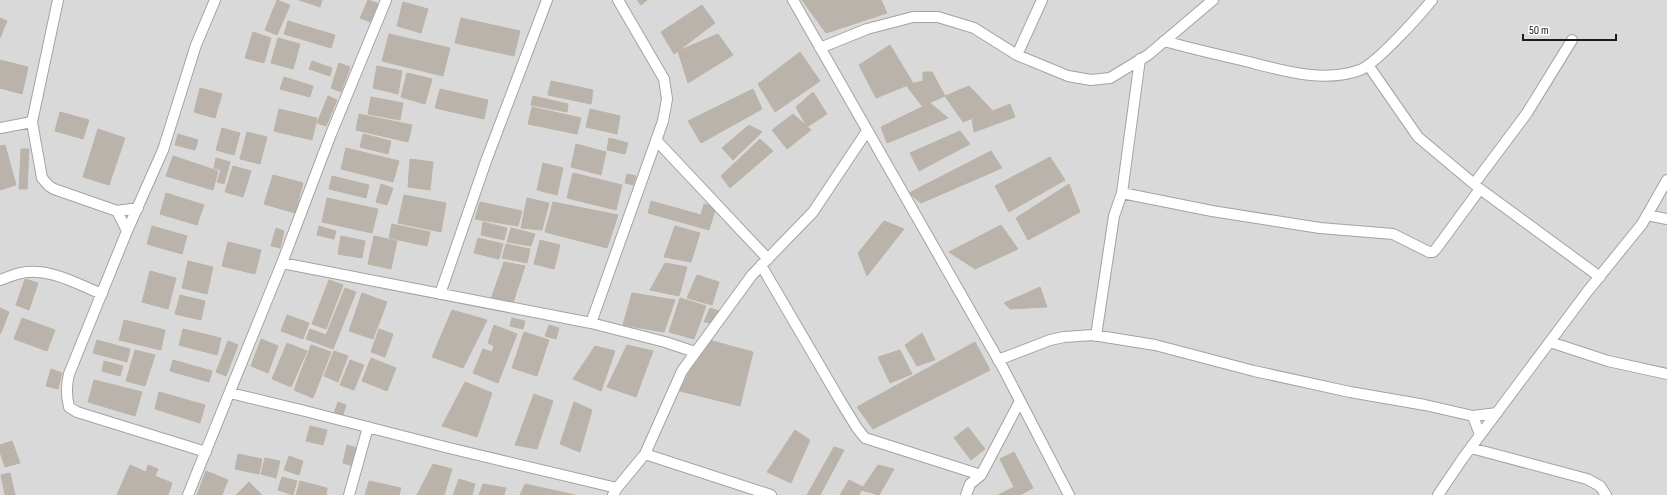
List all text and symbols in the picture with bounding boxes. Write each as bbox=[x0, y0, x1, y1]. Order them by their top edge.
scale bar bbox=[1523, 16, 1616, 42]
text: 50 m bbox=[1529, 23, 1549, 38]

